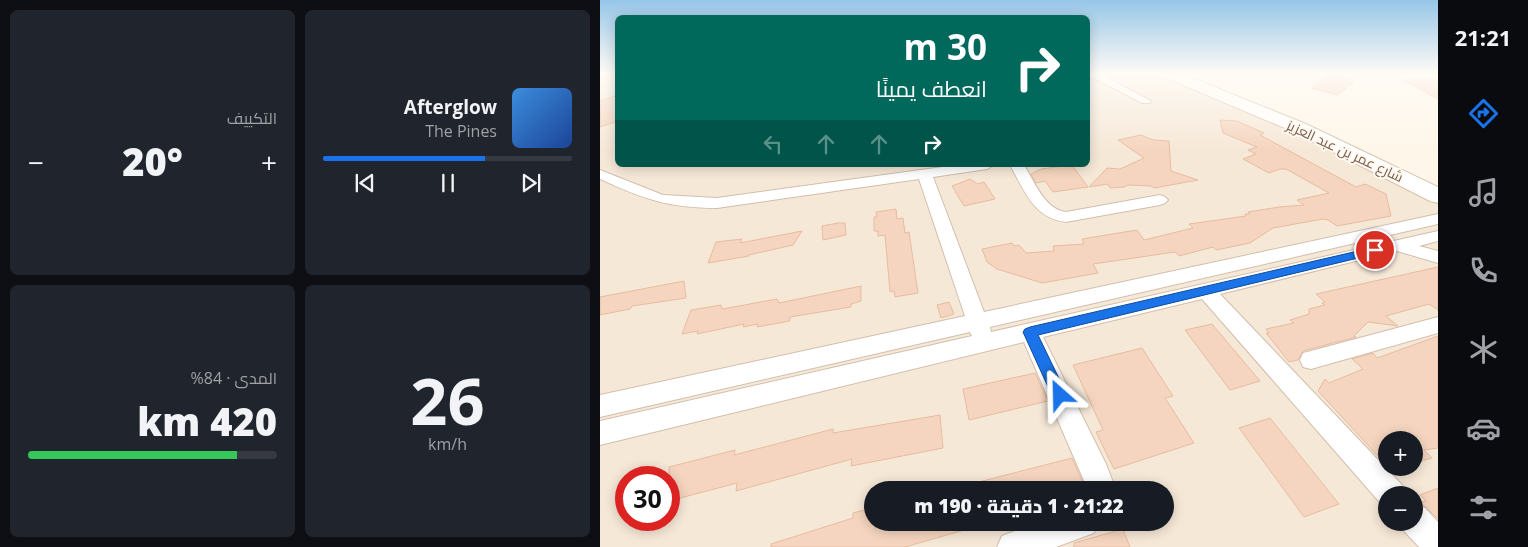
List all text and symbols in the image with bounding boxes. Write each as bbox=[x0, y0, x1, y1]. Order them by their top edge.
text: 21:21 bbox=[1455, 22, 1511, 52]
text: 30 m bbox=[904, 23, 987, 70]
icon: right bbox=[1005, 35, 1070, 100]
text: انعطف يمينًا bbox=[876, 73, 987, 103]
text: Afterglow bbox=[404, 94, 497, 120]
icon: directions bbox=[1466, 96, 1501, 131]
text: التكييف bbox=[227, 107, 277, 129]
street label: شارع عمر بن عبد العزيز bbox=[1283, 115, 1407, 186]
text: The Pines bbox=[425, 120, 497, 142]
icon: left bbox=[759, 130, 787, 158]
icon: ahead bbox=[812, 130, 840, 158]
icon: ahead bbox=[865, 130, 893, 158]
icon: right bbox=[918, 130, 946, 158]
text: 20° bbox=[122, 135, 183, 187]
text: − bbox=[28, 143, 44, 181]
text: + bbox=[261, 143, 277, 181]
icon: previous bbox=[351, 169, 379, 197]
icon: pause bbox=[434, 169, 462, 197]
icon: next bbox=[517, 169, 545, 197]
icon: music bbox=[1466, 175, 1501, 210]
pin bbox=[1354, 229, 1396, 271]
icon: arrive bbox=[1361, 236, 1389, 264]
icon: phone bbox=[1466, 253, 1501, 288]
icon: climate bbox=[1466, 332, 1501, 367]
text: 26 bbox=[410, 356, 485, 444]
text: المدى · 84% bbox=[191, 367, 277, 389]
position arrow bbox=[1033, 368, 1085, 420]
text: 420 km bbox=[137, 395, 277, 447]
icon: car bbox=[1466, 411, 1501, 446]
map controls bbox=[1378, 431, 1423, 531]
button: + bbox=[1378, 431, 1423, 476]
text: km/h bbox=[428, 433, 467, 455]
speed limit sign: 30 bbox=[615, 466, 680, 531]
button: − bbox=[1378, 486, 1423, 531]
icon: filters bbox=[1466, 490, 1501, 525]
text: 21:22 · 1 دقيقة · 190 m bbox=[914, 493, 1124, 519]

